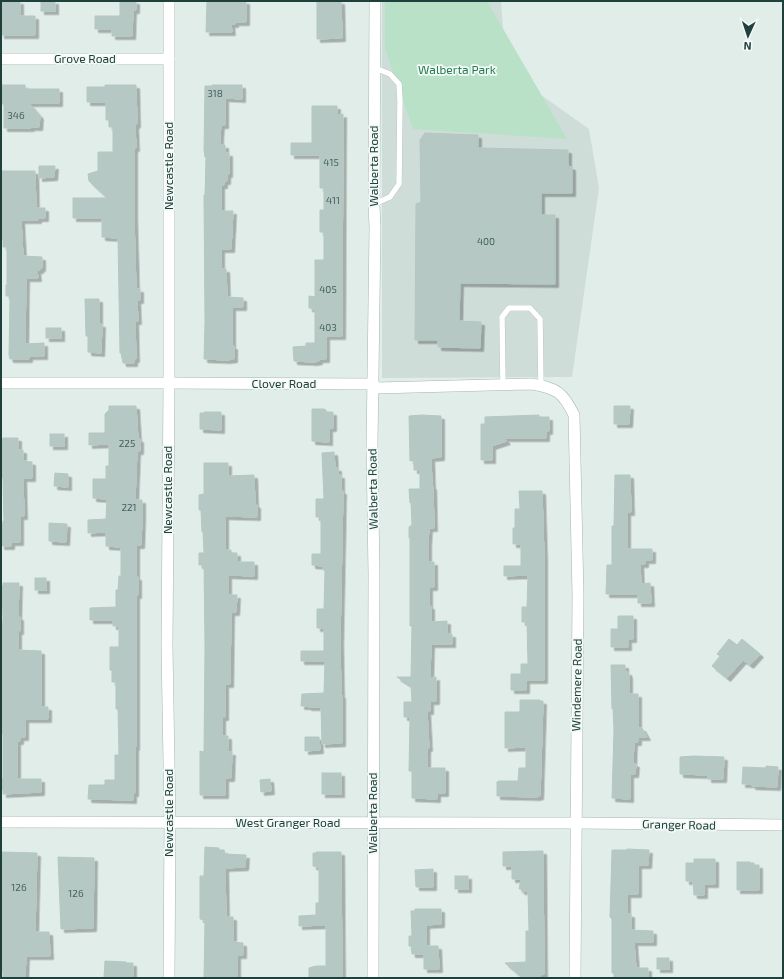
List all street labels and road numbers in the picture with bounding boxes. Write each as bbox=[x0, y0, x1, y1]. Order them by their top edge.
street label: Grove Road bbox=[54, 51, 116, 65]
street label: Newcastle Road bbox=[161, 122, 175, 210]
street label: Walberta Road bbox=[366, 126, 380, 206]
street label: Clover Road bbox=[252, 376, 316, 390]
street label: Newcastle Road bbox=[160, 446, 174, 534]
street label: Walberta Road bbox=[364, 448, 380, 530]
street label: Windemere Road bbox=[568, 638, 584, 732]
street label: Newcastle Road bbox=[161, 769, 175, 857]
street label: Walberta Road bbox=[365, 773, 379, 853]
street label: West Granger Road bbox=[236, 815, 340, 829]
street label: Granger Road bbox=[642, 816, 716, 832]

